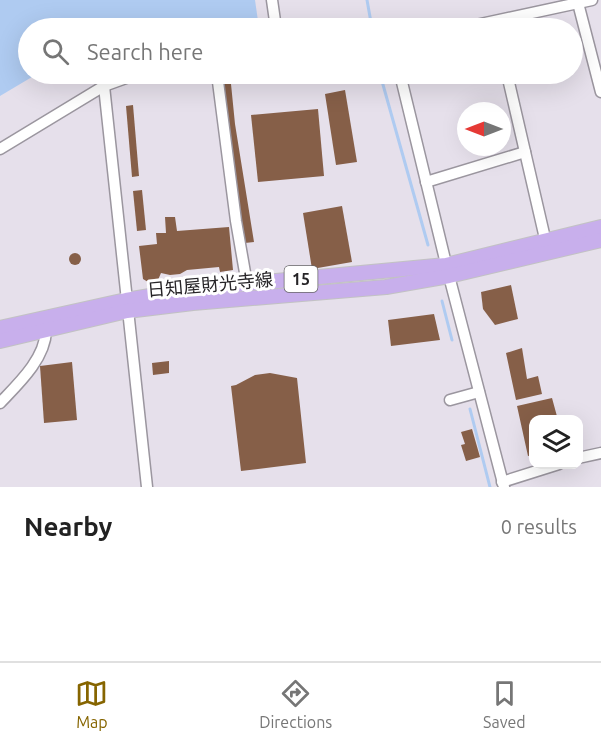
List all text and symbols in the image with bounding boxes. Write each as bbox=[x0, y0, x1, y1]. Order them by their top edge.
search box bbox=[18, 18, 583, 84]
icon: search bbox=[39, 35, 72, 68]
text: Search here bbox=[87, 39, 203, 64]
north arrow bbox=[457, 102, 511, 156]
road number: 15 bbox=[284, 266, 318, 292]
street label: 日知屋財光寺線 bbox=[146, 269, 274, 299]
map controls bbox=[529, 415, 583, 469]
button: layers bbox=[529, 415, 583, 469]
text: Nearby bbox=[24, 512, 112, 541]
text: 0 results bbox=[501, 515, 577, 538]
tab: Map bbox=[75, 677, 108, 731]
tab: Directions bbox=[259, 677, 332, 731]
tab: Saved bbox=[483, 677, 526, 731]

